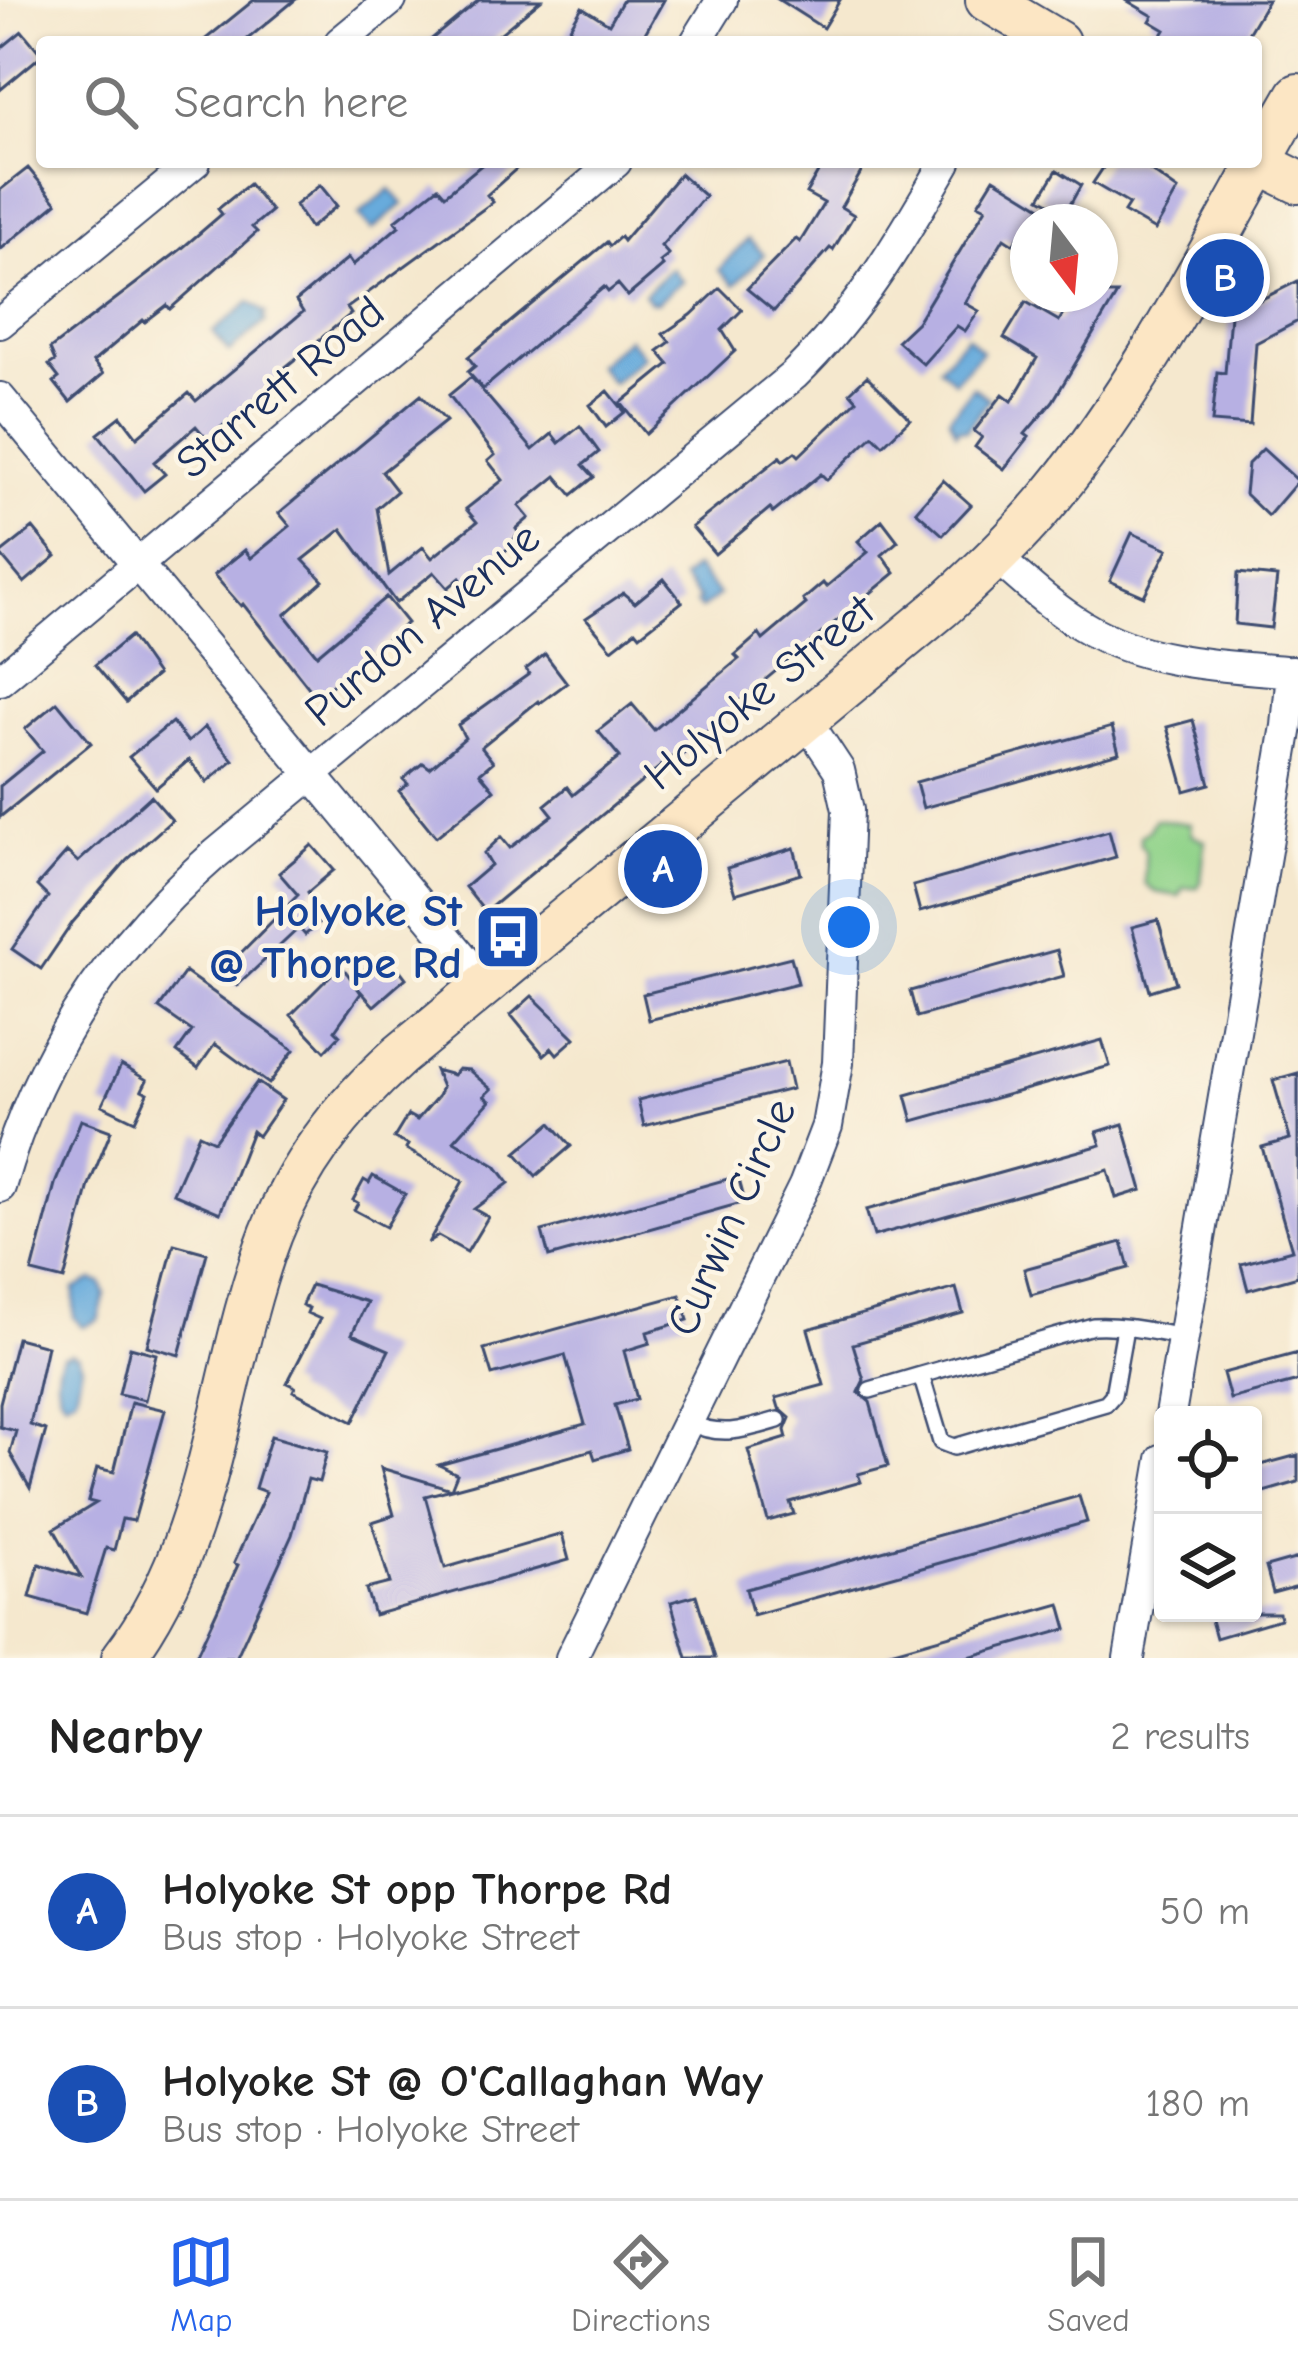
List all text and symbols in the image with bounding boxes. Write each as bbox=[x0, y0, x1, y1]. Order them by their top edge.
search box bbox=[36, 36, 1262, 168]
icon: search bbox=[78, 69, 144, 135]
text: Search here bbox=[174, 76, 408, 128]
north arrow bbox=[1010, 204, 1118, 312]
pin: B bbox=[1186, 233, 1264, 323]
street label: Starrett Road bbox=[166, 285, 394, 489]
street label: Purdon Avenue bbox=[294, 511, 550, 737]
street label: Holyoke Street bbox=[634, 583, 885, 800]
pin: A bbox=[624, 824, 702, 914]
place label: Holyoke St @ Thorpe Rd bbox=[208, 885, 463, 989]
your location bbox=[819, 897, 879, 957]
bus stop icon: Holyoke St @ Thorpe Rd bbox=[473, 902, 543, 972]
street label: Curwin Circle bbox=[656, 1090, 806, 1344]
map controls bbox=[1154, 1406, 1262, 1622]
button: locate bbox=[1154, 1406, 1262, 1514]
button: layers bbox=[1154, 1514, 1262, 1622]
text: Nearby bbox=[48, 1707, 202, 1766]
text: 2 results bbox=[1110, 1714, 1250, 1759]
text: Holyoke St opp Thorpe Rd bbox=[162, 1863, 672, 1915]
text: A bbox=[76, 1889, 98, 1934]
text: 50 m bbox=[1160, 1889, 1250, 1934]
text: Bus stop · Holyoke Street bbox=[162, 1915, 579, 1960]
text: Holyoke St @ O'Callaghan Way bbox=[162, 2055, 763, 2107]
text: B bbox=[75, 2081, 99, 2126]
text: 180 m bbox=[1145, 2081, 1250, 2126]
text: Bus stop · Holyoke Street bbox=[162, 2107, 579, 2152]
tab: Map bbox=[168, 2229, 234, 2339]
tab: Directions bbox=[571, 2229, 711, 2339]
tab: Saved bbox=[1047, 2229, 1130, 2339]

